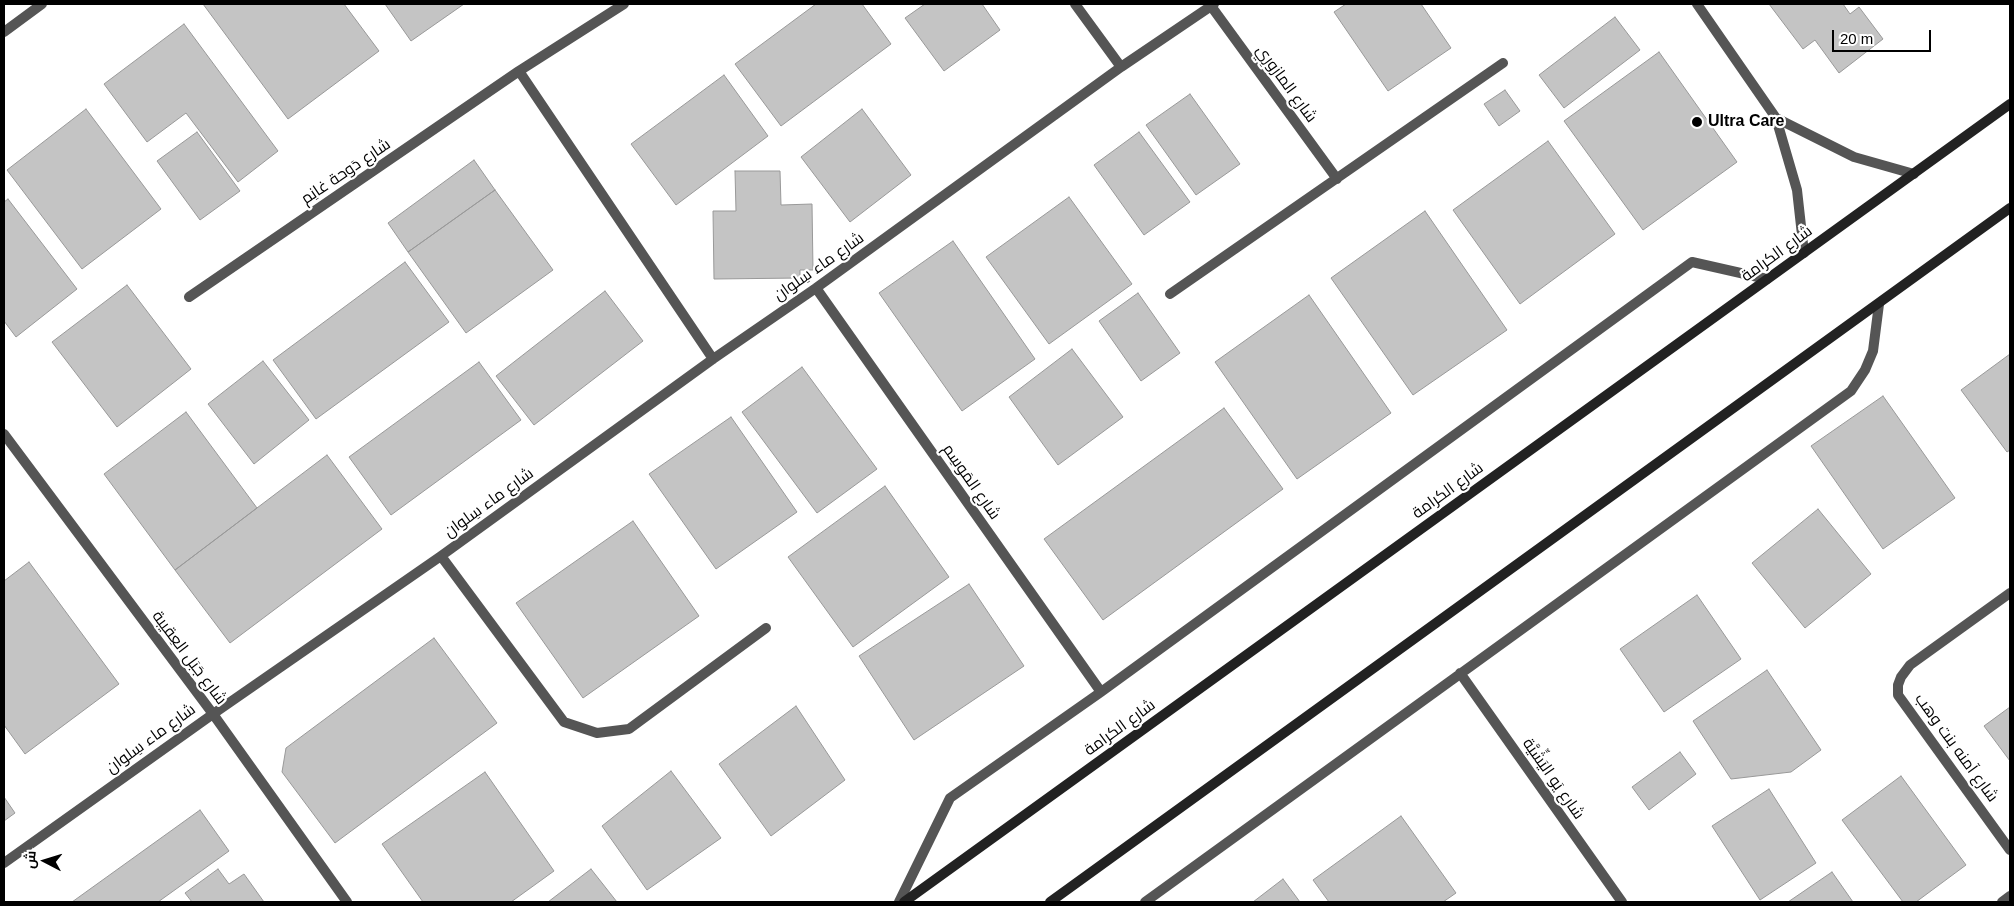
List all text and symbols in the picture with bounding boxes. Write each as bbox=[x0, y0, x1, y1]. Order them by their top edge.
scale bar bbox=[1834, 20, 1933, 52]
text: 20 m bbox=[1840, 30, 1873, 47]
street label: شارع المازورِي bbox=[1251, 41, 1321, 127]
place label: Ultra Care bbox=[1708, 112, 1784, 132]
marker: Ultra Care bbox=[1690, 115, 1704, 129]
street label: شارع دَوحة غانِم bbox=[298, 135, 394, 209]
street label: شارع الكرامة bbox=[1738, 222, 1816, 286]
street label: شارع ماء سِلوان bbox=[770, 229, 868, 305]
street label: شارع المَوسِم bbox=[938, 440, 1004, 524]
street label: شارع الكرامة bbox=[1409, 459, 1487, 523]
street label: شارع ماء سِلوان bbox=[441, 464, 537, 542]
street label: شارع جَبَل العِقيبة bbox=[148, 607, 230, 709]
street label: شارع آمنه بنت وهب bbox=[1910, 690, 2002, 806]
street label: شارع الكرامة bbox=[1081, 696, 1159, 760]
street label: شارع ماء سِلوان bbox=[103, 700, 199, 778]
street label: شارع يَو اليَشِّيَّة bbox=[1518, 735, 1588, 823]
north arrow bbox=[20, 836, 70, 886]
text: ش bbox=[21, 850, 39, 869]

